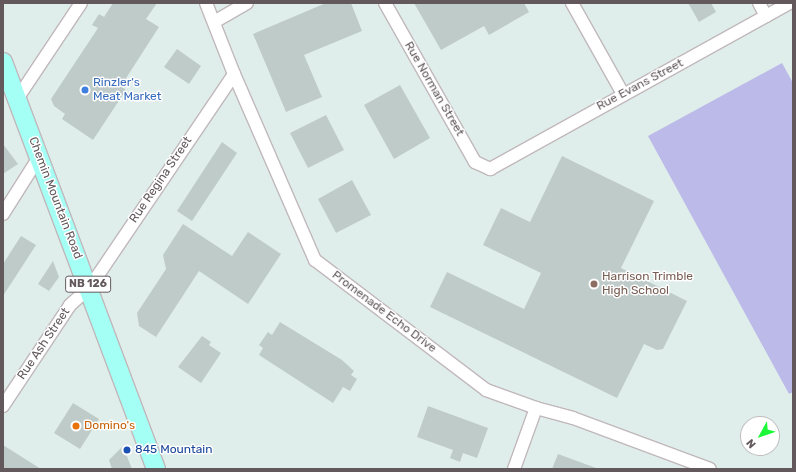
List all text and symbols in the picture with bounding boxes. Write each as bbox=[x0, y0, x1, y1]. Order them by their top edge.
street label: Rue Norman Street bbox=[401, 39, 467, 139]
street label: Rue Evans Street bbox=[594, 56, 686, 114]
place label: Rinzler's Meat Market bbox=[93, 76, 161, 104]
marker: Rinzler's Meat Market bbox=[80, 85, 90, 95]
street label: Rue Regina Street bbox=[127, 134, 195, 226]
street label: Chemin Mountain Road bbox=[25, 135, 85, 261]
street label: Promenade Echo Drive bbox=[329, 268, 439, 356]
place label: Harrison Trimble High School bbox=[602, 270, 693, 298]
road number: NB 126 bbox=[65, 275, 111, 293]
marker: Harrison Trimble High School bbox=[589, 279, 599, 289]
street label: Rue Ash Street bbox=[15, 305, 73, 383]
north arrow bbox=[740, 416, 780, 456]
place label: Domino's bbox=[84, 419, 135, 433]
marker: Domino's bbox=[71, 421, 81, 431]
text: N bbox=[744, 436, 759, 451]
place label: 845 Mountain bbox=[135, 443, 212, 457]
marker: 845 Mountain bbox=[122, 445, 132, 455]

